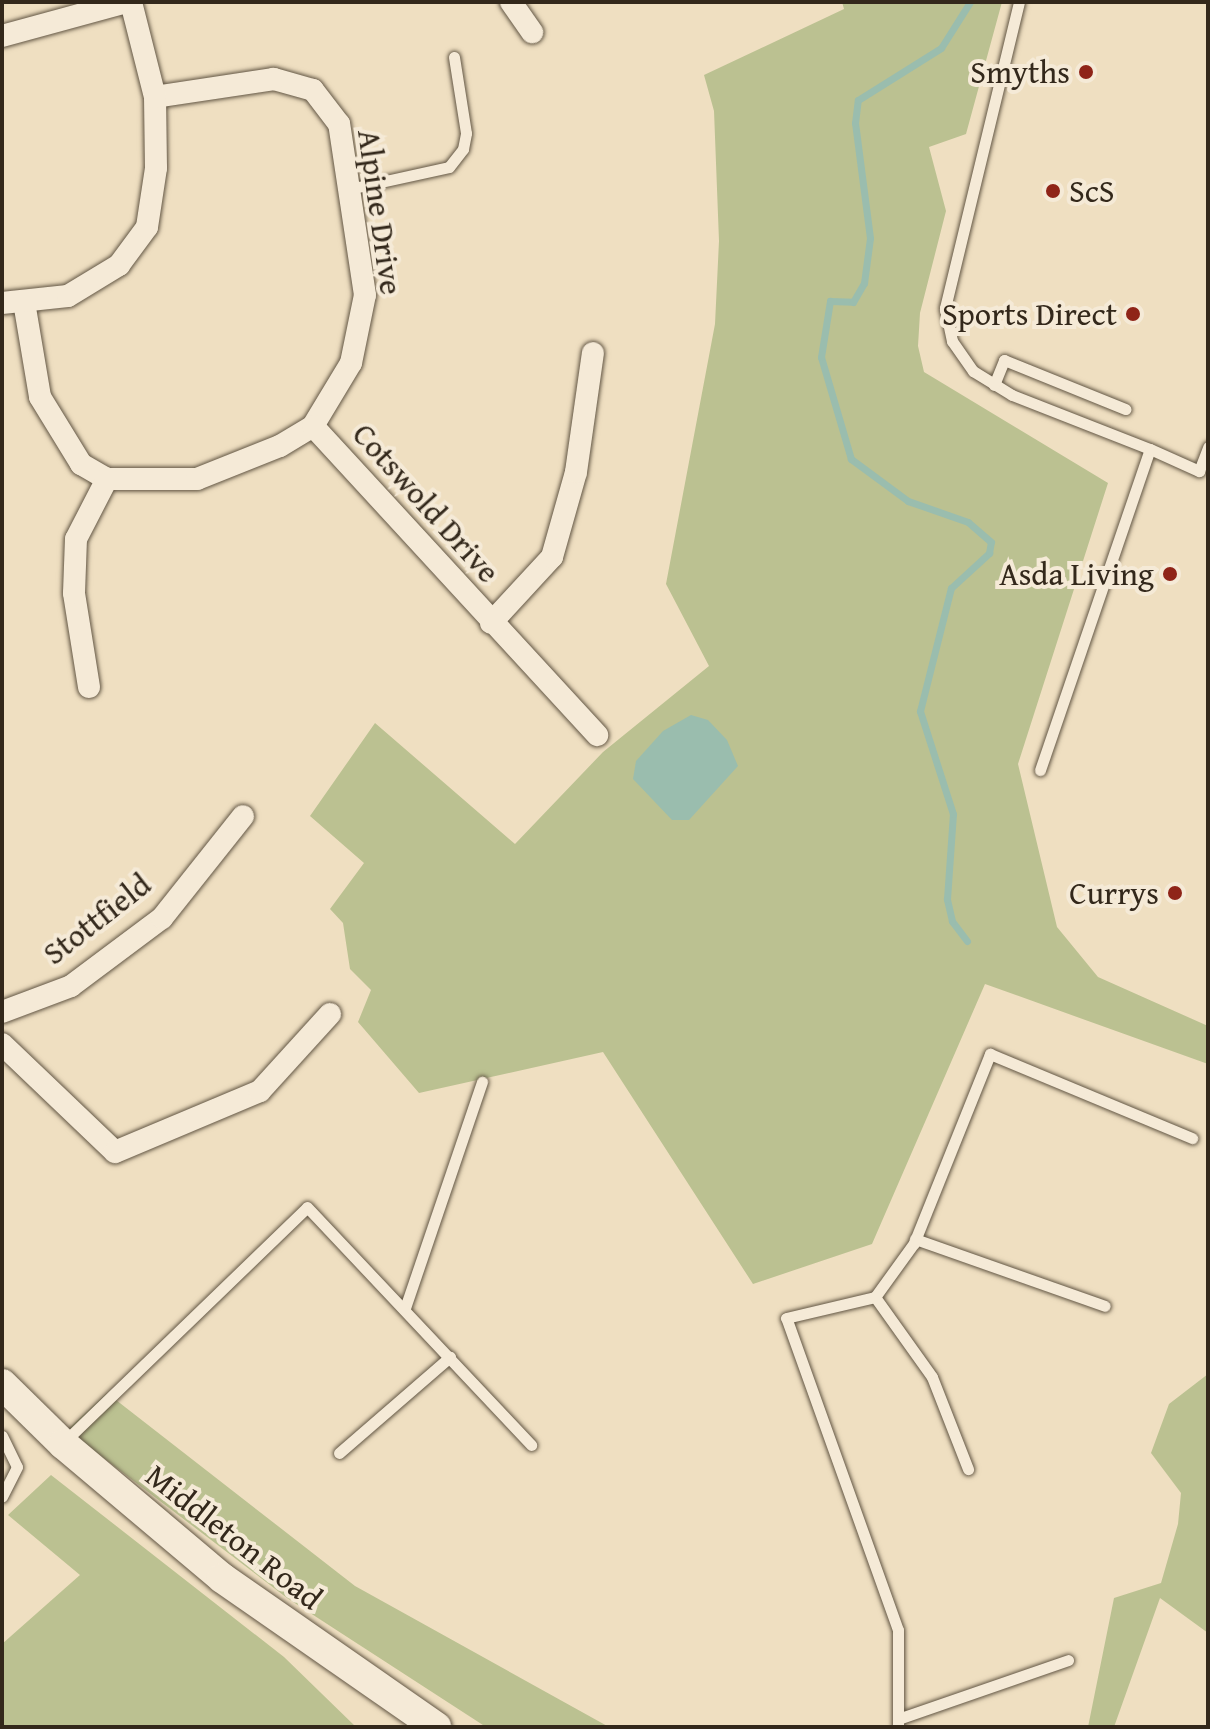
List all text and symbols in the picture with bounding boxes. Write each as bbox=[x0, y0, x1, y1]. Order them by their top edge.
place label: Smyths bbox=[970, 53, 1070, 91]
marker: Smyths bbox=[1077, 63, 1095, 81]
street label: Alpine Drive bbox=[349, 127, 411, 297]
place label: ScS bbox=[1069, 172, 1114, 210]
marker: ScS bbox=[1044, 182, 1062, 200]
place label: Sports Direct bbox=[942, 295, 1117, 333]
marker: Sports Direct bbox=[1124, 305, 1142, 323]
street label: Cotswold Drive bbox=[344, 415, 508, 591]
place label: Asda Living bbox=[999, 555, 1154, 593]
marker: Asda Living bbox=[1161, 565, 1179, 583]
street label: Stottfield bbox=[35, 865, 159, 973]
place label: Currys bbox=[1069, 874, 1159, 912]
marker: Currys bbox=[1166, 884, 1184, 902]
street label: Middleton Road bbox=[138, 1456, 330, 1618]

